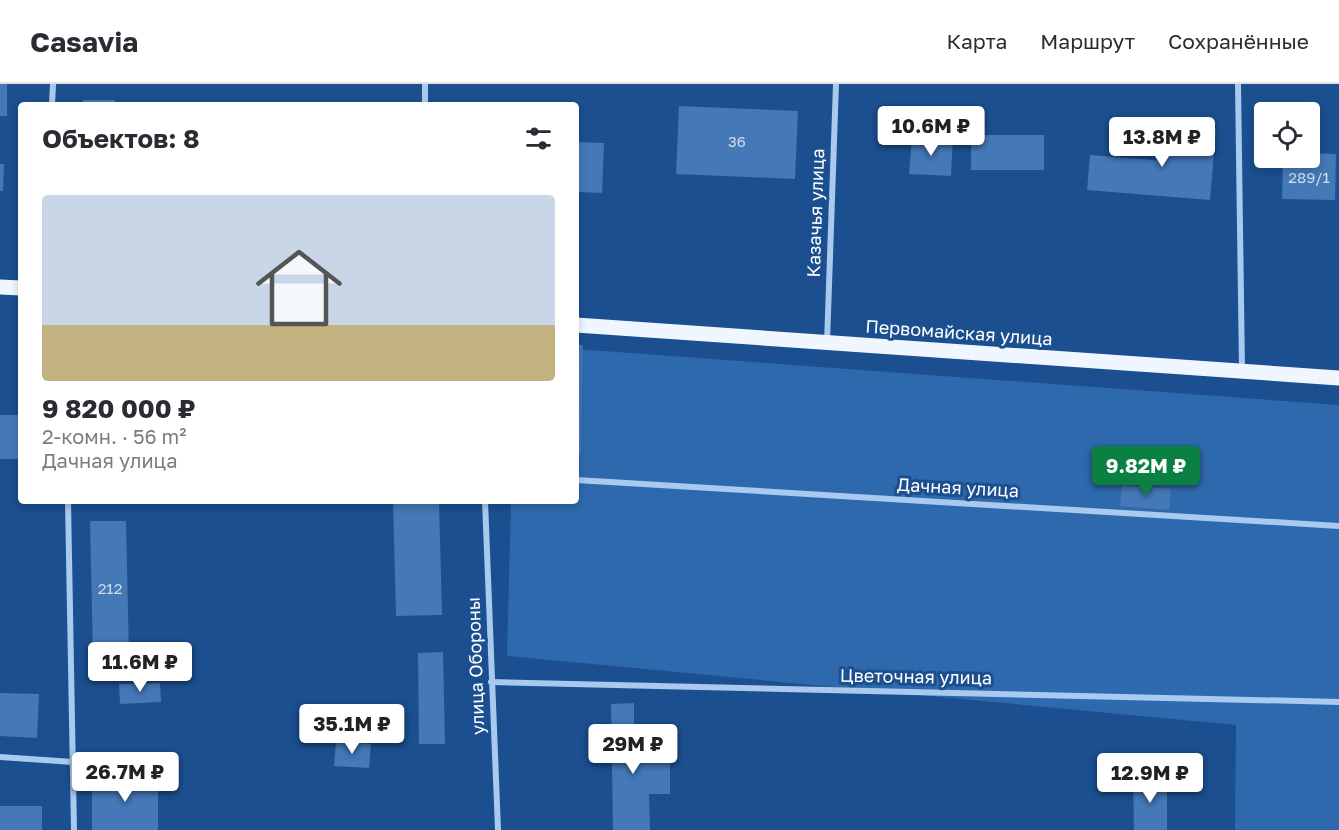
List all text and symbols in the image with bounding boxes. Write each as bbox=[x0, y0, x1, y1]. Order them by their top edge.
text: Casavia bbox=[30, 25, 138, 58]
text: Карта bbox=[946, 28, 1007, 54]
text: Маршрут bbox=[1040, 28, 1135, 54]
text: Сохранённые bbox=[1168, 28, 1309, 54]
map controls bbox=[1254, 102, 1320, 168]
button: locate bbox=[1254, 102, 1320, 168]
pin: 10.6M ₽ bbox=[876, 106, 986, 157]
text: 10.6M ₽ bbox=[892, 113, 970, 137]
pin: 13.8M ₽ bbox=[1107, 117, 1217, 168]
icon: filters bbox=[522, 122, 555, 155]
text: Объектов: 8 bbox=[42, 123, 200, 154]
text: 13.8M ₽ bbox=[1123, 124, 1201, 148]
house number: 36 bbox=[728, 132, 746, 150]
street label: Казачья улица bbox=[802, 148, 828, 278]
house number: 289/1 bbox=[1288, 168, 1330, 186]
icon: home bbox=[245, 234, 353, 342]
street label: Первомайская улица bbox=[865, 314, 1053, 350]
text: 9 820 000 ₽ bbox=[42, 393, 196, 424]
text: 2-комн. · 56 m² bbox=[42, 424, 187, 448]
pin: 9.82M ₽ bbox=[1091, 446, 1201, 497]
text: Дачная улица bbox=[42, 448, 178, 472]
text: 9.82M ₽ bbox=[1106, 453, 1186, 477]
street label: Дачная улица bbox=[897, 473, 1020, 501]
house number: 212 bbox=[98, 579, 122, 597]
street label: улица Обороны bbox=[462, 597, 488, 735]
pin: 11.6M ₽ bbox=[85, 642, 195, 693]
text: 11.6M ₽ bbox=[102, 649, 178, 673]
street label: Цветочная улица bbox=[840, 664, 992, 688]
pin: 35.1M ₽ bbox=[297, 704, 407, 755]
text: 35.1M ₽ bbox=[313, 711, 391, 735]
pin: 29M ₽ bbox=[591, 724, 675, 775]
text: 29M ₽ bbox=[602, 731, 664, 755]
pin: 26.7M ₽ bbox=[70, 752, 180, 803]
pin: 12.9M ₽ bbox=[1095, 753, 1205, 804]
text: 26.7M ₽ bbox=[86, 759, 164, 783]
text: 12.9M ₽ bbox=[1111, 760, 1189, 784]

